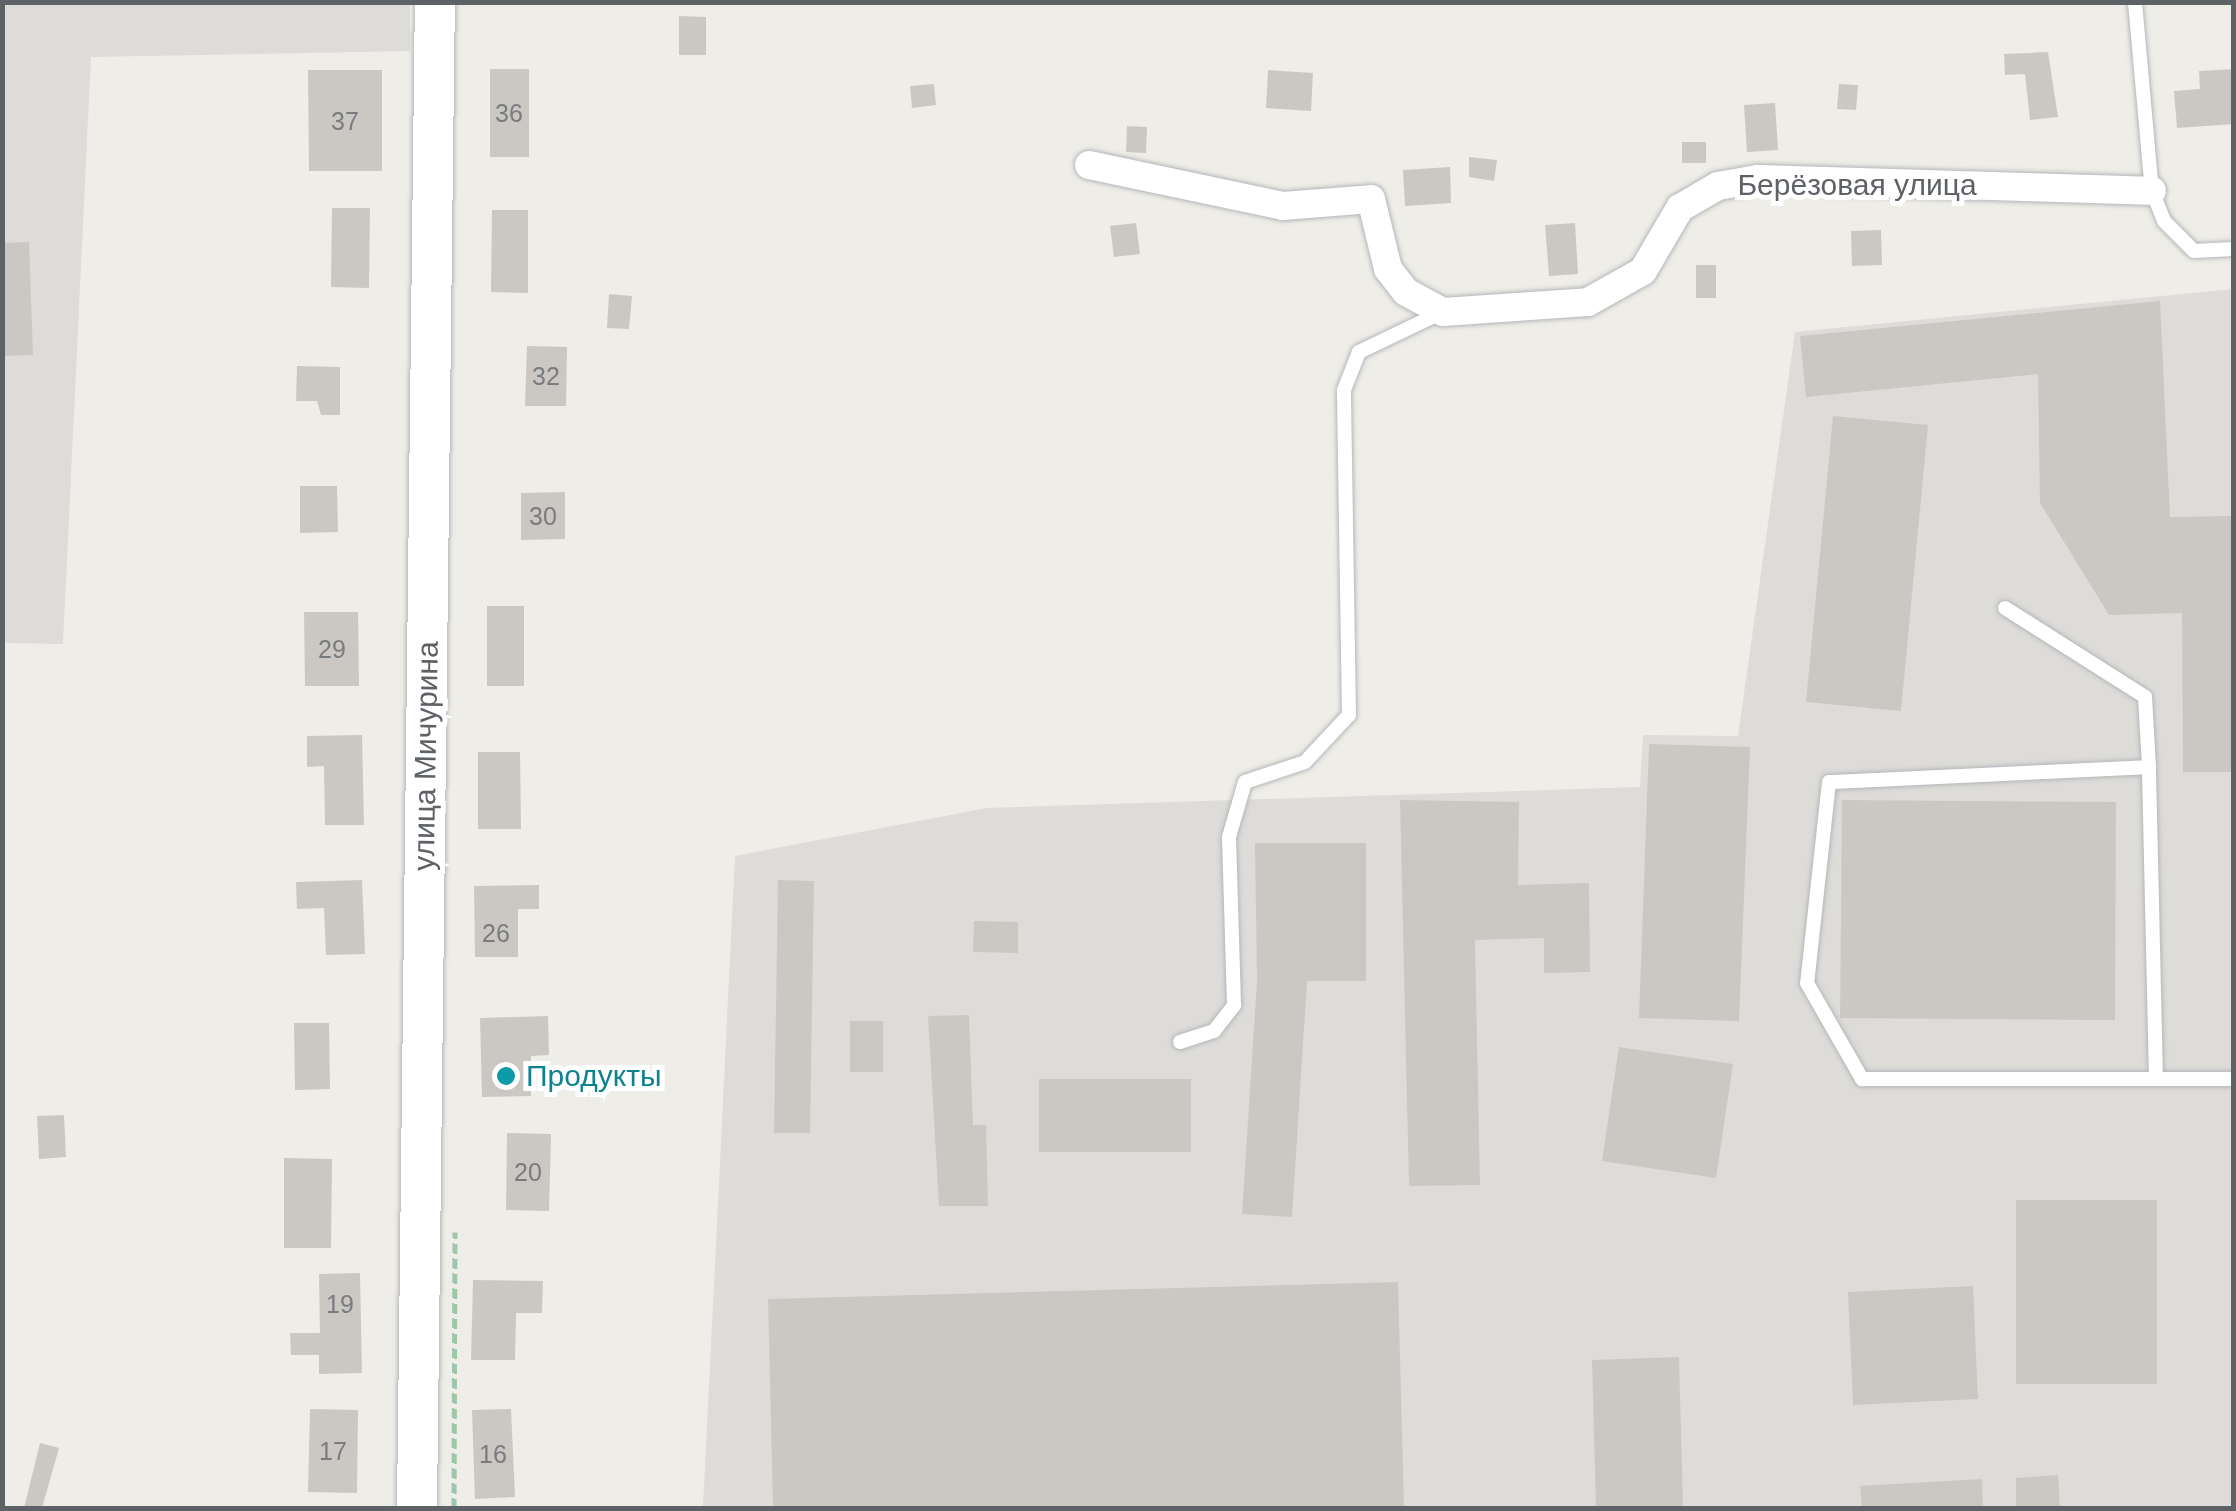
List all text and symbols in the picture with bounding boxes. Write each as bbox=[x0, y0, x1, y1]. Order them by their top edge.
house number: 36 bbox=[495, 98, 523, 128]
house number: 37 bbox=[331, 106, 359, 136]
street label: Берёзовая улица bbox=[1737, 167, 1977, 203]
house number: 32 bbox=[532, 361, 560, 391]
house number: 30 bbox=[529, 501, 557, 531]
house number: 29 bbox=[318, 634, 346, 664]
street label: улица Мичурина bbox=[406, 641, 446, 871]
house number: 26 bbox=[482, 918, 510, 948]
place label: Продукты bbox=[526, 1058, 662, 1094]
marker: Продукты bbox=[495, 1065, 517, 1087]
house number: 20 bbox=[514, 1157, 542, 1187]
house number: 19 bbox=[326, 1289, 354, 1319]
house number: 17 bbox=[319, 1436, 347, 1466]
house number: 16 bbox=[479, 1439, 507, 1469]

